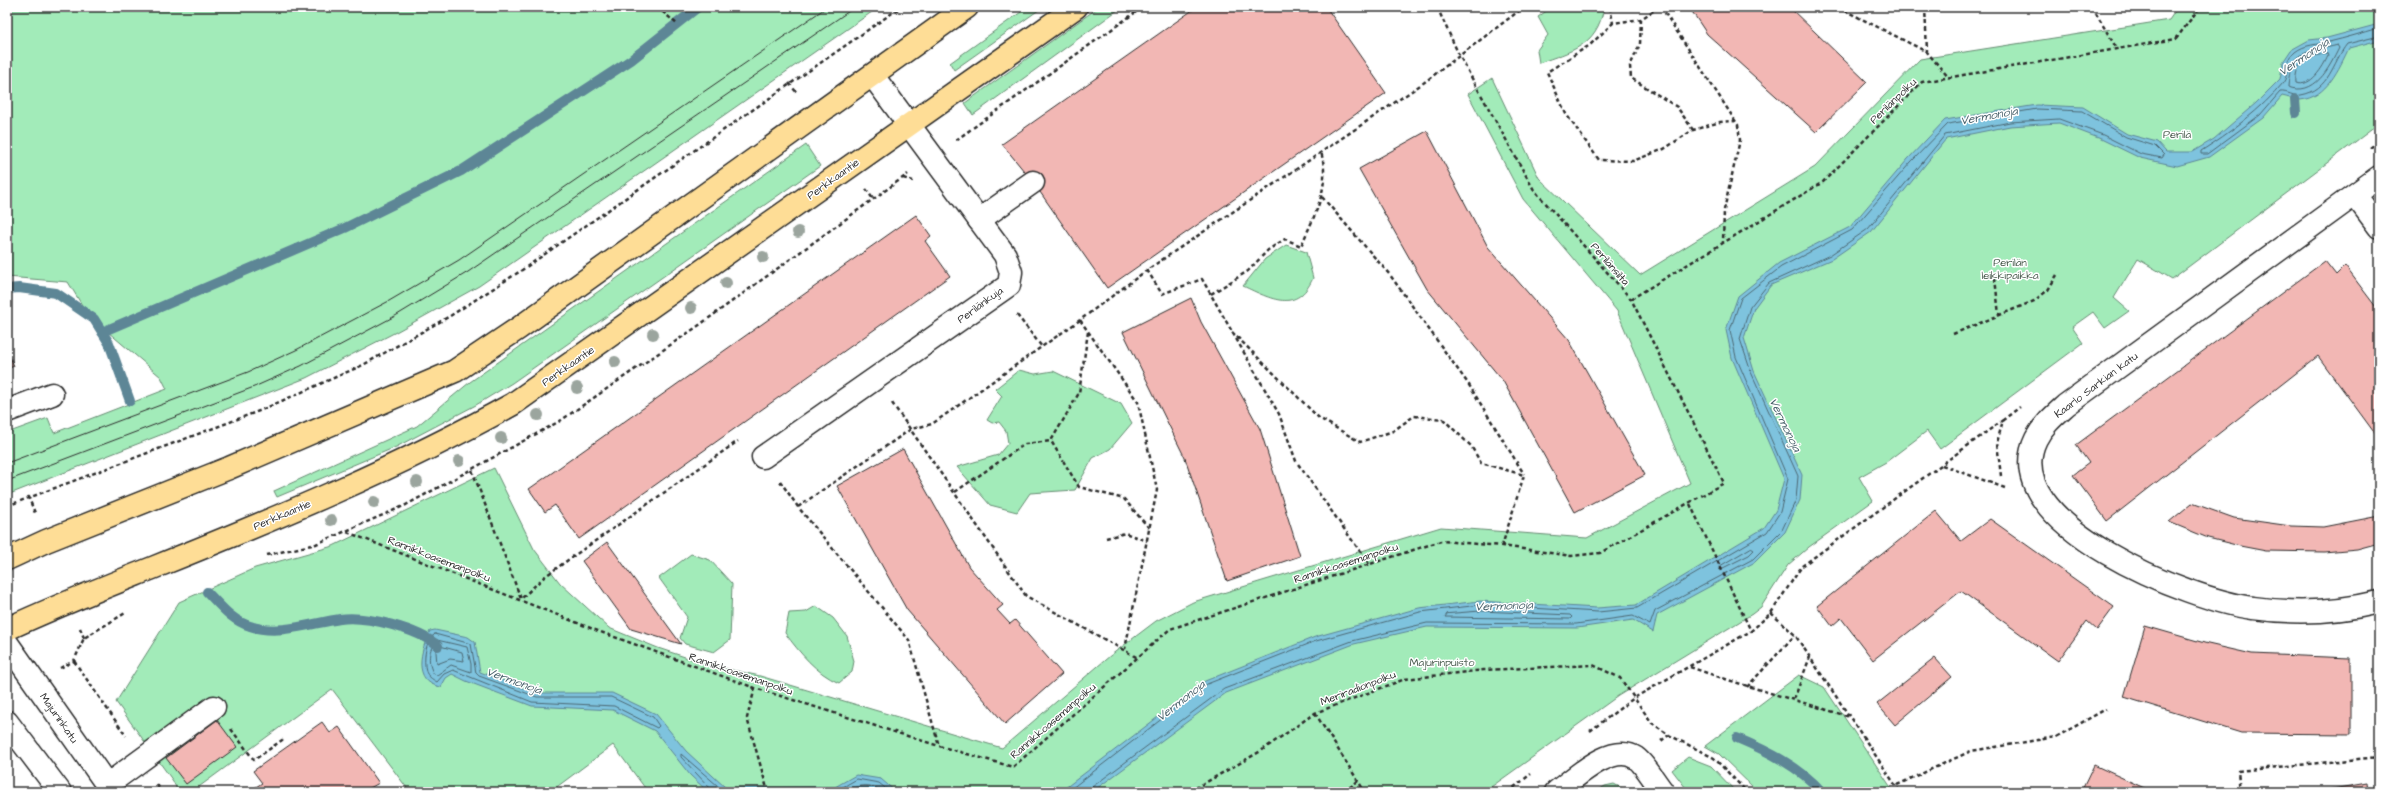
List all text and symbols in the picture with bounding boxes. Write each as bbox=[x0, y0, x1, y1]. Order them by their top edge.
water label: Vermonoja bbox=[2275, 33, 2333, 80]
street label: Perilänpolku bbox=[1866, 75, 1920, 127]
water label: Vermonoja bbox=[1959, 102, 2020, 129]
park label: Perilä bbox=[2163, 127, 2191, 142]
street label: Perkkaantie bbox=[804, 155, 862, 203]
street label: Perilänsilta bbox=[1587, 239, 1633, 289]
park label: Perilän leikkipaikka bbox=[1981, 255, 2039, 283]
street label: Perilänkuja bbox=[954, 283, 1006, 327]
street label: Perkkaantie bbox=[539, 342, 597, 390]
street label: Kaarlo Sarkian katu bbox=[2051, 348, 2141, 421]
water label: Vermonoja bbox=[1765, 395, 1806, 455]
street label: Perkkaantie bbox=[251, 496, 313, 534]
street label: Rannikkoasemanpolku bbox=[385, 532, 493, 586]
street label: Rannikkoasemanpolku bbox=[1292, 539, 1401, 587]
water label: Vermonoja bbox=[1475, 596, 1534, 616]
street label: Rannikkoasemanpolku bbox=[687, 649, 795, 699]
park label: Majurinpuisto bbox=[1409, 655, 1475, 670]
water label: Vermonoja bbox=[484, 663, 545, 699]
street label: Meriradionpolku bbox=[1318, 667, 1398, 709]
water label: Vermonoja bbox=[1153, 676, 1210, 725]
street label: Rannikkoasemanpolku bbox=[1007, 679, 1099, 762]
street label: Majurinkatu bbox=[36, 690, 82, 746]

